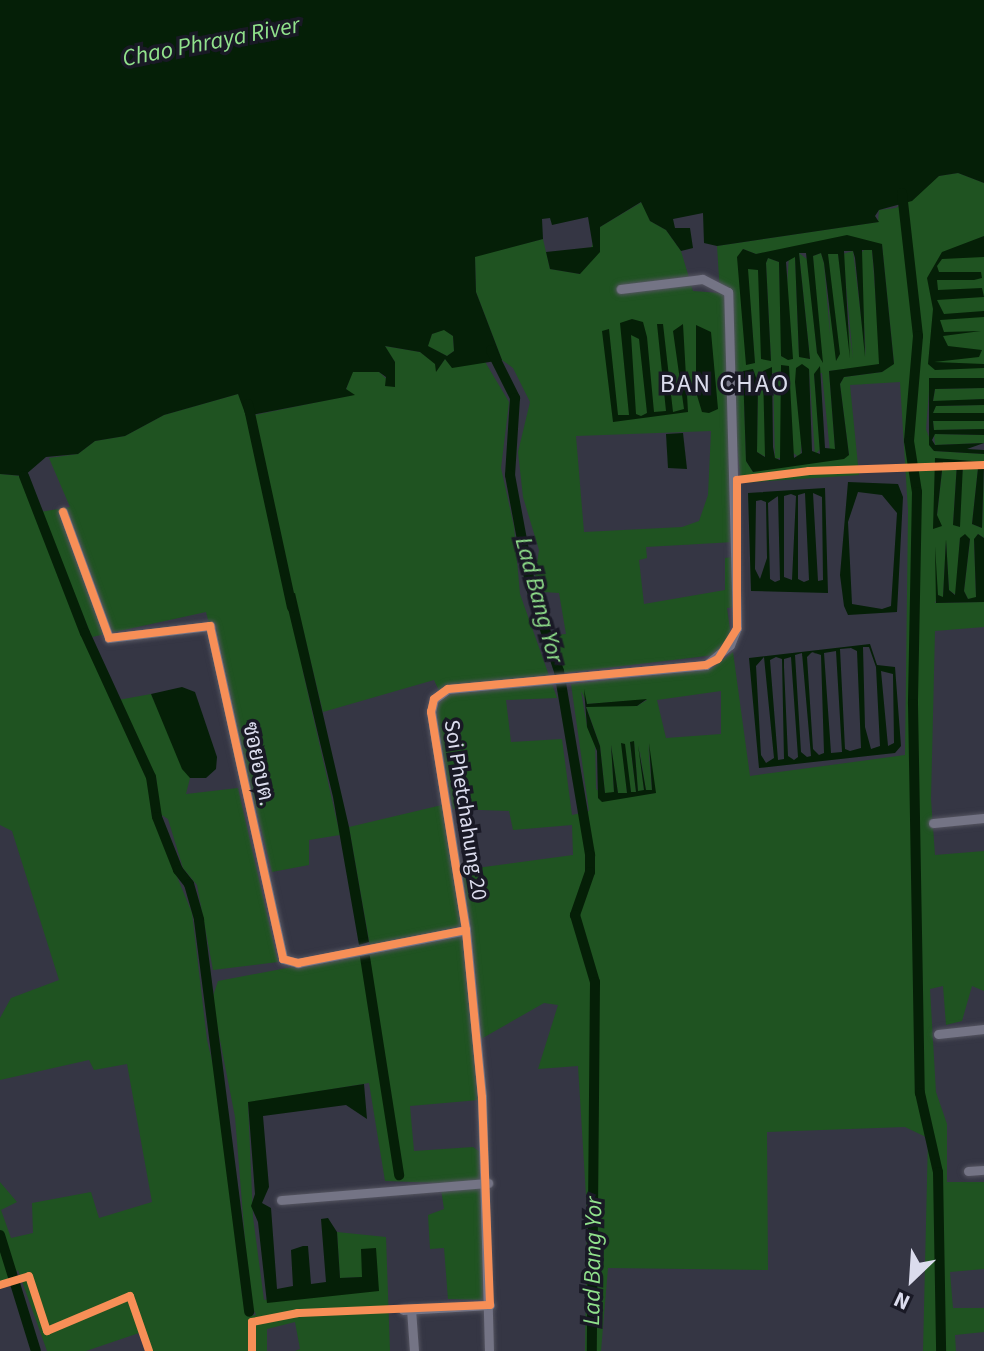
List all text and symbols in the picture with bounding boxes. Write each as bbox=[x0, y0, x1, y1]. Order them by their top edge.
water label: Chao Phraya River bbox=[120, 11, 302, 73]
district label: BAN CHAO bbox=[660, 368, 790, 400]
water label: Lad Bang Yor bbox=[508, 534, 570, 666]
street label: Soi Phetchahung 20 bbox=[438, 718, 492, 902]
street label: ซอยอบต. bbox=[236, 720, 280, 808]
water label: Lad Bang Yor bbox=[577, 1196, 609, 1326]
north arrow bbox=[872, 1239, 952, 1319]
text: N bbox=[888, 1283, 915, 1318]

